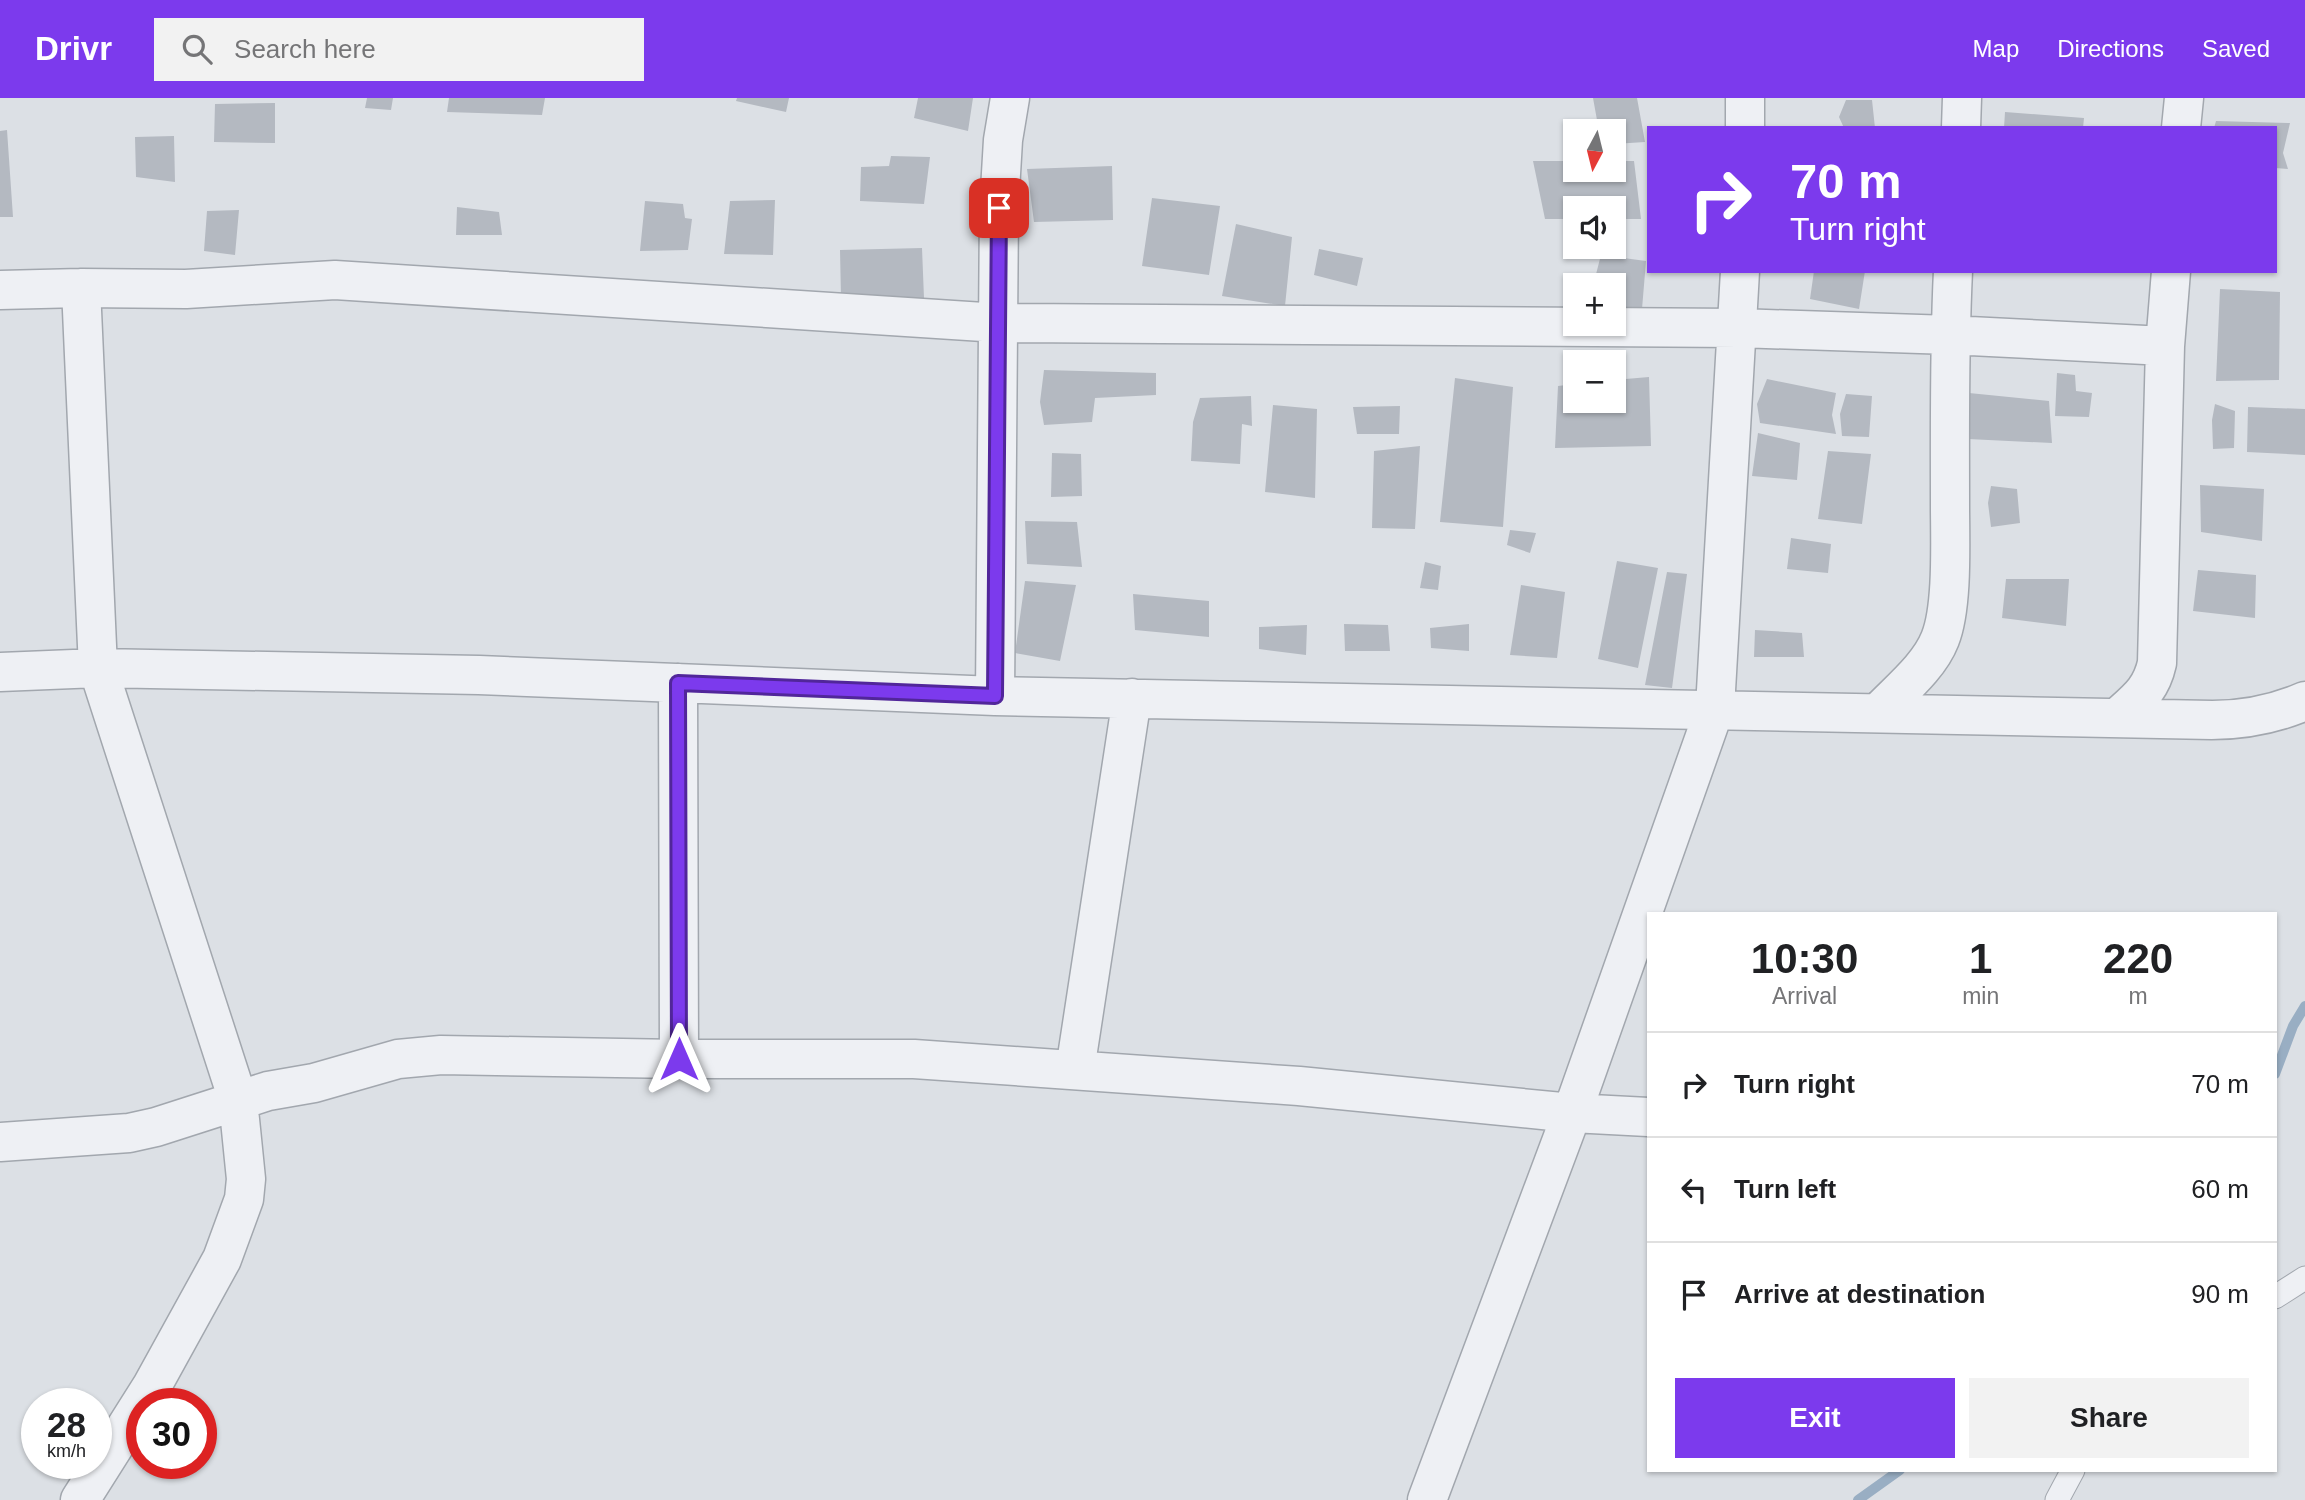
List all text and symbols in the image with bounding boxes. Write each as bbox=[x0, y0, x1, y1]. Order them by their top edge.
search box bbox=[154, 18, 644, 81]
text: Drivr bbox=[35, 30, 112, 67]
icon: search bbox=[178, 30, 216, 68]
text: Search here bbox=[234, 34, 376, 64]
text: Map bbox=[1973, 35, 2019, 62]
text: Directions bbox=[2057, 35, 2164, 62]
text: Saved bbox=[2202, 35, 2270, 62]
north arrow bbox=[1563, 119, 1626, 182]
map controls bbox=[1563, 119, 1626, 413]
icon: right bbox=[1675, 154, 1766, 245]
text: 70 m bbox=[1790, 154, 1902, 208]
pin bbox=[969, 178, 1029, 238]
icon: arrive bbox=[980, 189, 1018, 227]
button: sound bbox=[1563, 196, 1626, 259]
text: Turn right bbox=[1790, 211, 1926, 247]
button: + bbox=[1563, 273, 1626, 336]
button: − bbox=[1563, 350, 1626, 413]
text: 10:30 bbox=[1751, 935, 1858, 982]
text: 1 bbox=[1969, 935, 1992, 982]
text: 220 bbox=[2103, 935, 2173, 982]
text: Arrival bbox=[1772, 983, 1837, 1009]
text: min bbox=[1962, 983, 1999, 1009]
text: m bbox=[2129, 983, 2148, 1009]
position arrow bbox=[642, 1022, 716, 1096]
icon: right bbox=[1675, 1066, 1713, 1104]
text: Turn right bbox=[1734, 1069, 1855, 1099]
text: 70 m bbox=[2191, 1069, 2249, 1099]
icon: left bbox=[1675, 1171, 1713, 1209]
text: Turn left bbox=[1734, 1174, 1836, 1204]
text: 60 m bbox=[2191, 1174, 2249, 1204]
icon: arrive bbox=[1675, 1276, 1713, 1314]
text: Arrive at destination bbox=[1734, 1279, 1985, 1309]
text: 90 m bbox=[2191, 1279, 2249, 1309]
button: Exit bbox=[1675, 1378, 1955, 1458]
button: Share bbox=[1969, 1378, 2249, 1458]
speed limit sign: 30 bbox=[126, 1388, 217, 1479]
text: 28 bbox=[47, 1405, 86, 1444]
text: km/h bbox=[47, 1441, 86, 1461]

